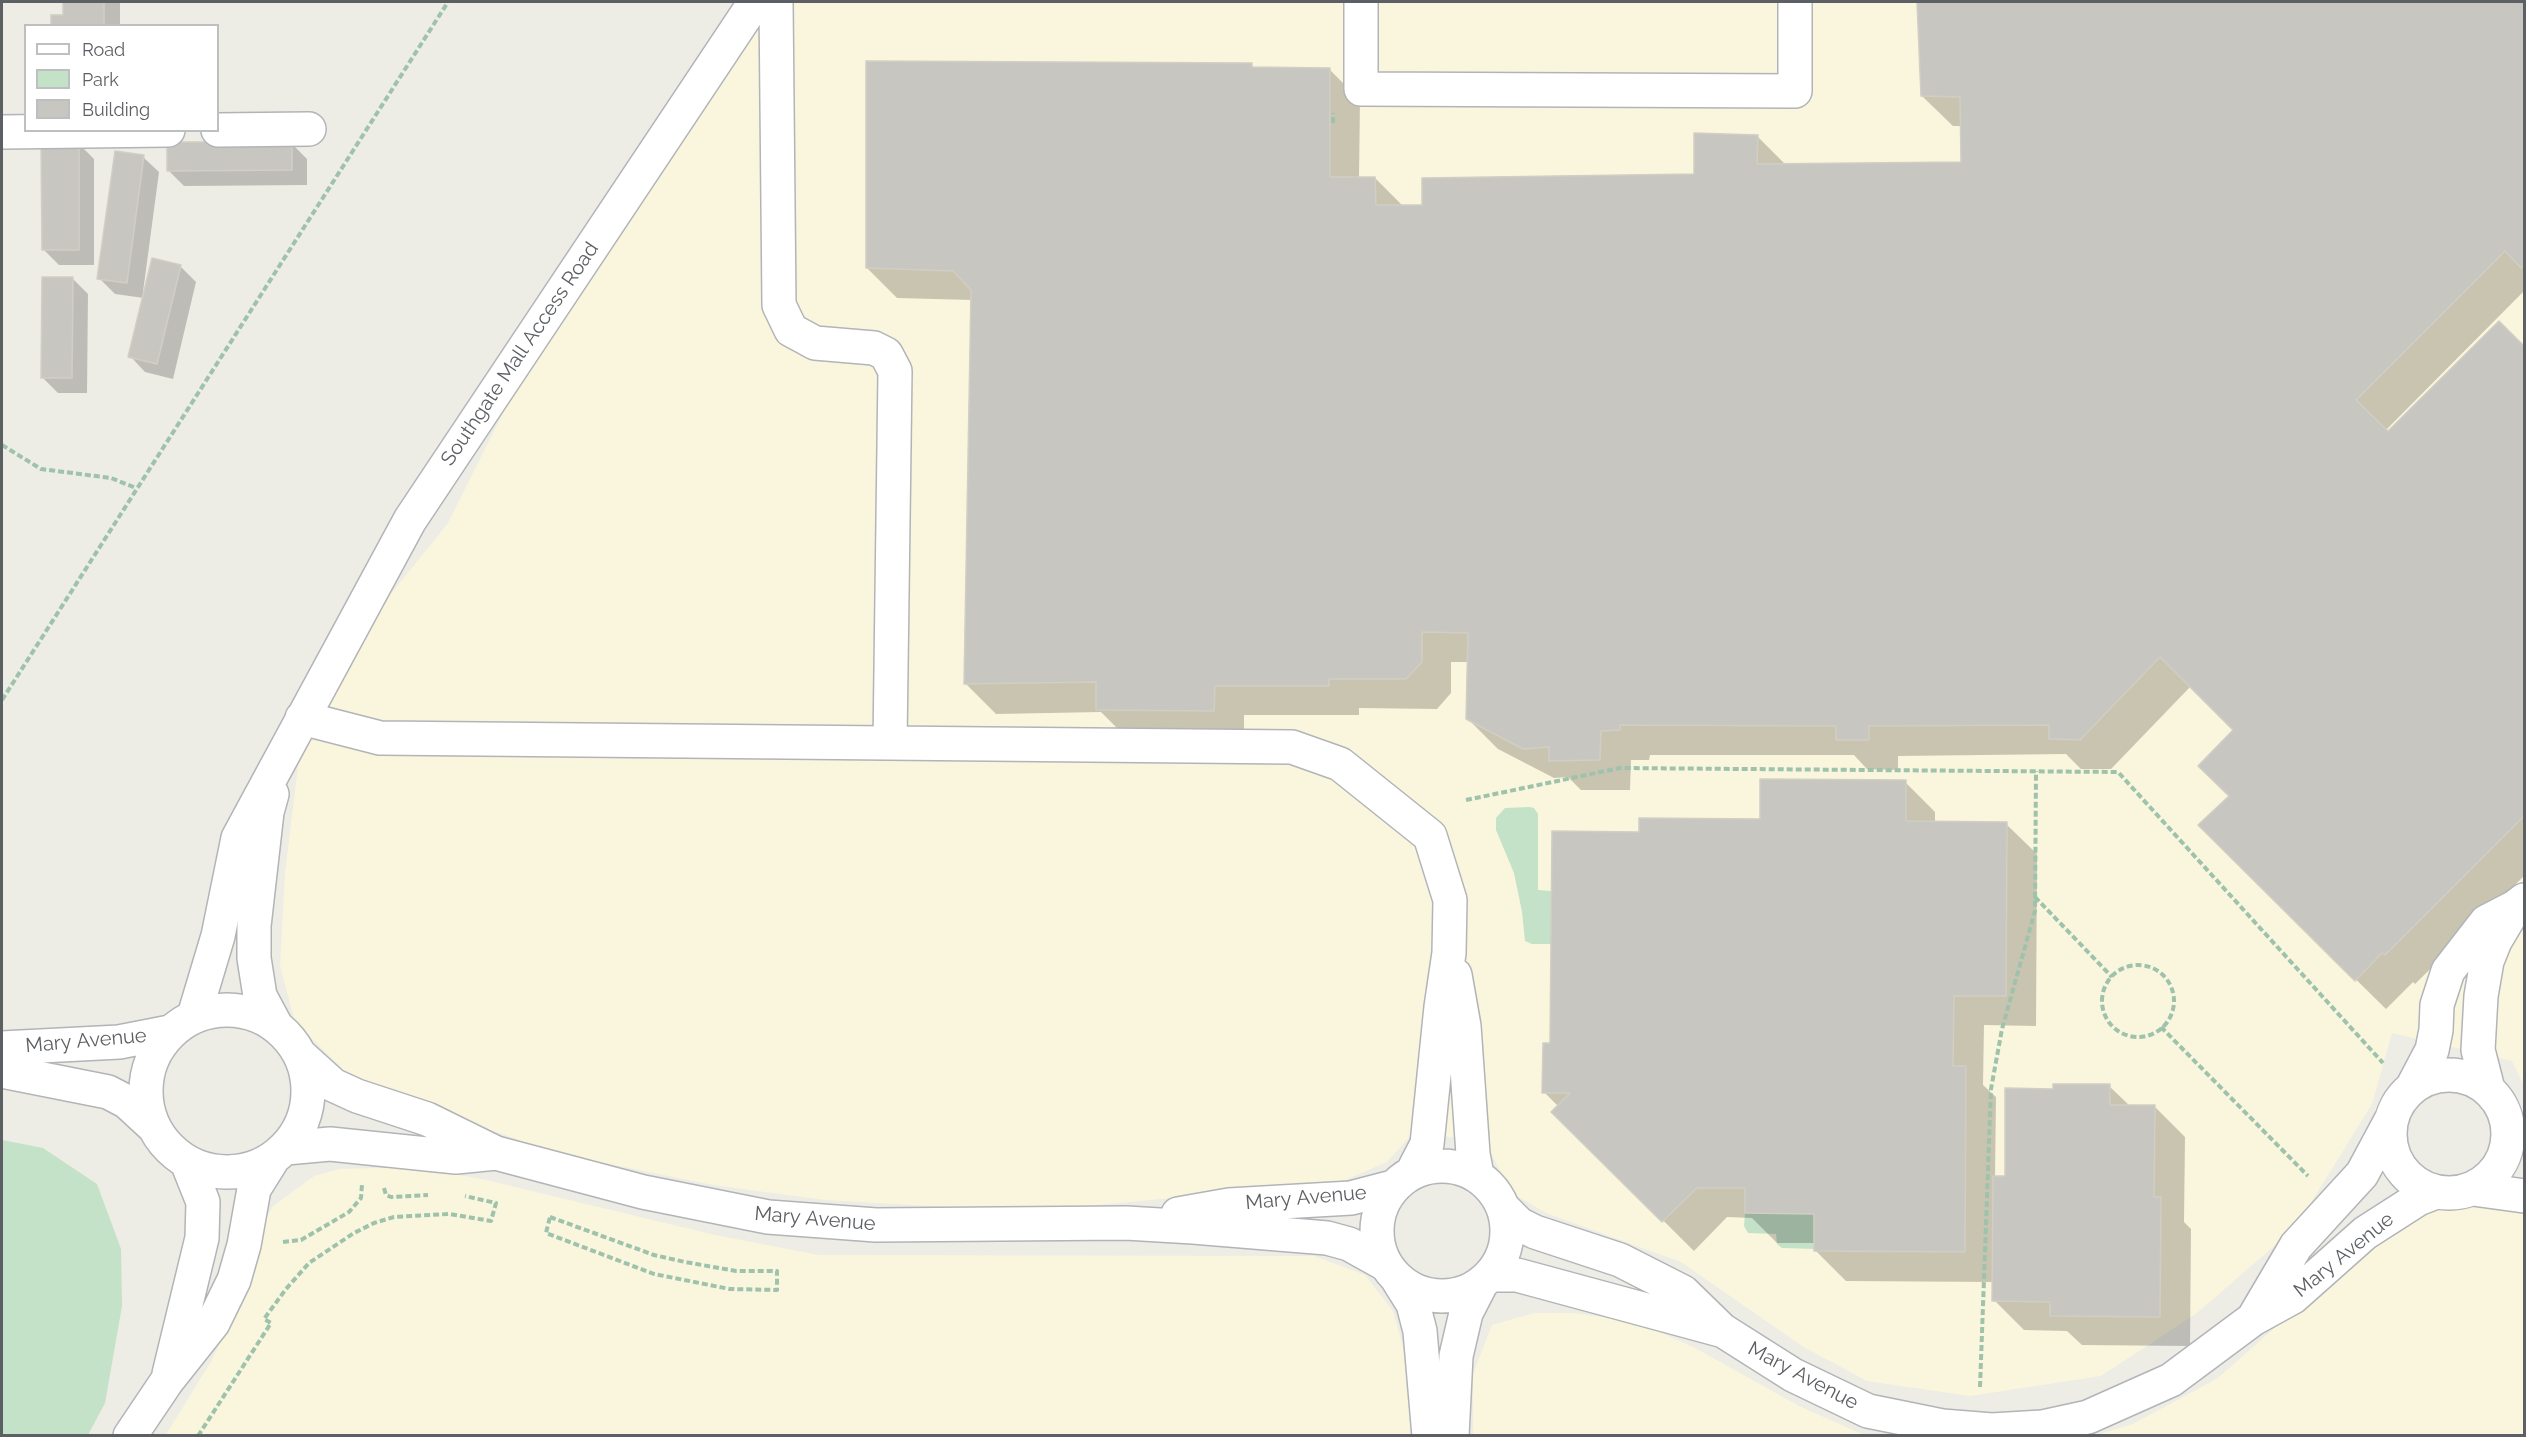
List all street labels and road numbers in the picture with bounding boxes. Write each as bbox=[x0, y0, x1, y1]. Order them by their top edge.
street label: Southgate Mall Access Road bbox=[436, 238, 604, 470]
street label: Mary Avenue bbox=[24, 1024, 148, 1058]
street label: Mary Avenue bbox=[1244, 1181, 1368, 1215]
street label: Mary Avenue bbox=[753, 1202, 877, 1236]
street label: Mary Avenue bbox=[2289, 1207, 2399, 1303]
street label: Mary Avenue bbox=[1744, 1337, 1862, 1415]

